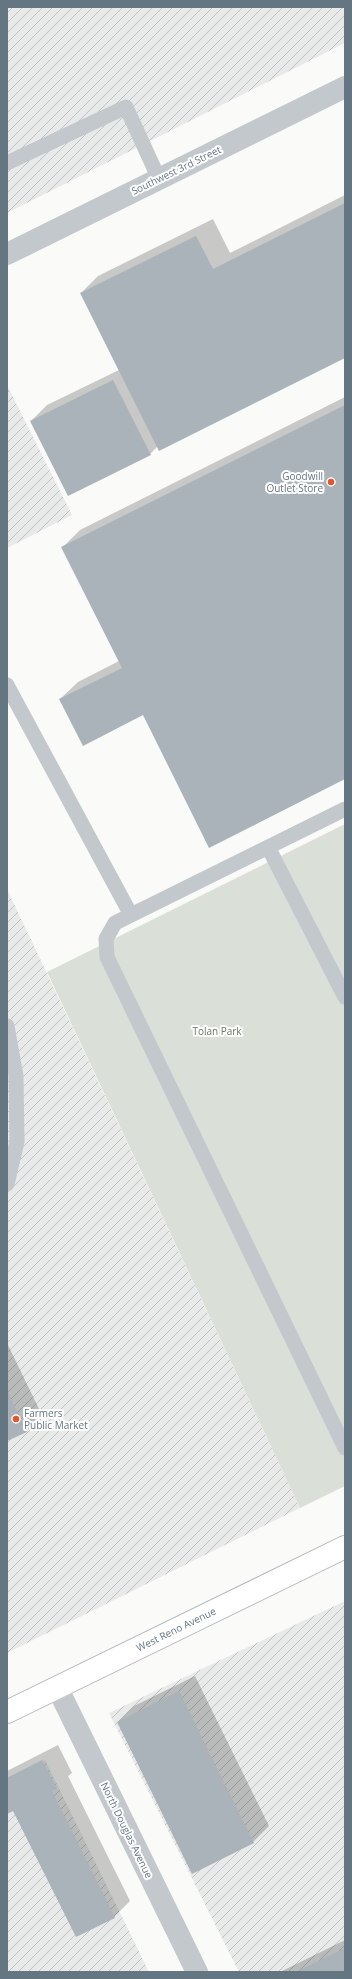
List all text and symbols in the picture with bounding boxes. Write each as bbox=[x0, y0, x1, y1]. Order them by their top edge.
street label: Southwest 3rd Street bbox=[129, 142, 224, 198]
place label: Goodwill Outlet Store bbox=[266, 469, 323, 495]
marker: Goodwill Outlet Store bbox=[326, 477, 336, 487]
park label: Tolan Park bbox=[192, 1024, 242, 1038]
place label: Farmers Public Market bbox=[24, 1406, 88, 1432]
marker: Farmers Public Market bbox=[11, 1414, 21, 1424]
street label: West Reno Avenue bbox=[134, 1603, 219, 1654]
street label: North Douglas Avenue bbox=[98, 1780, 156, 1881]

